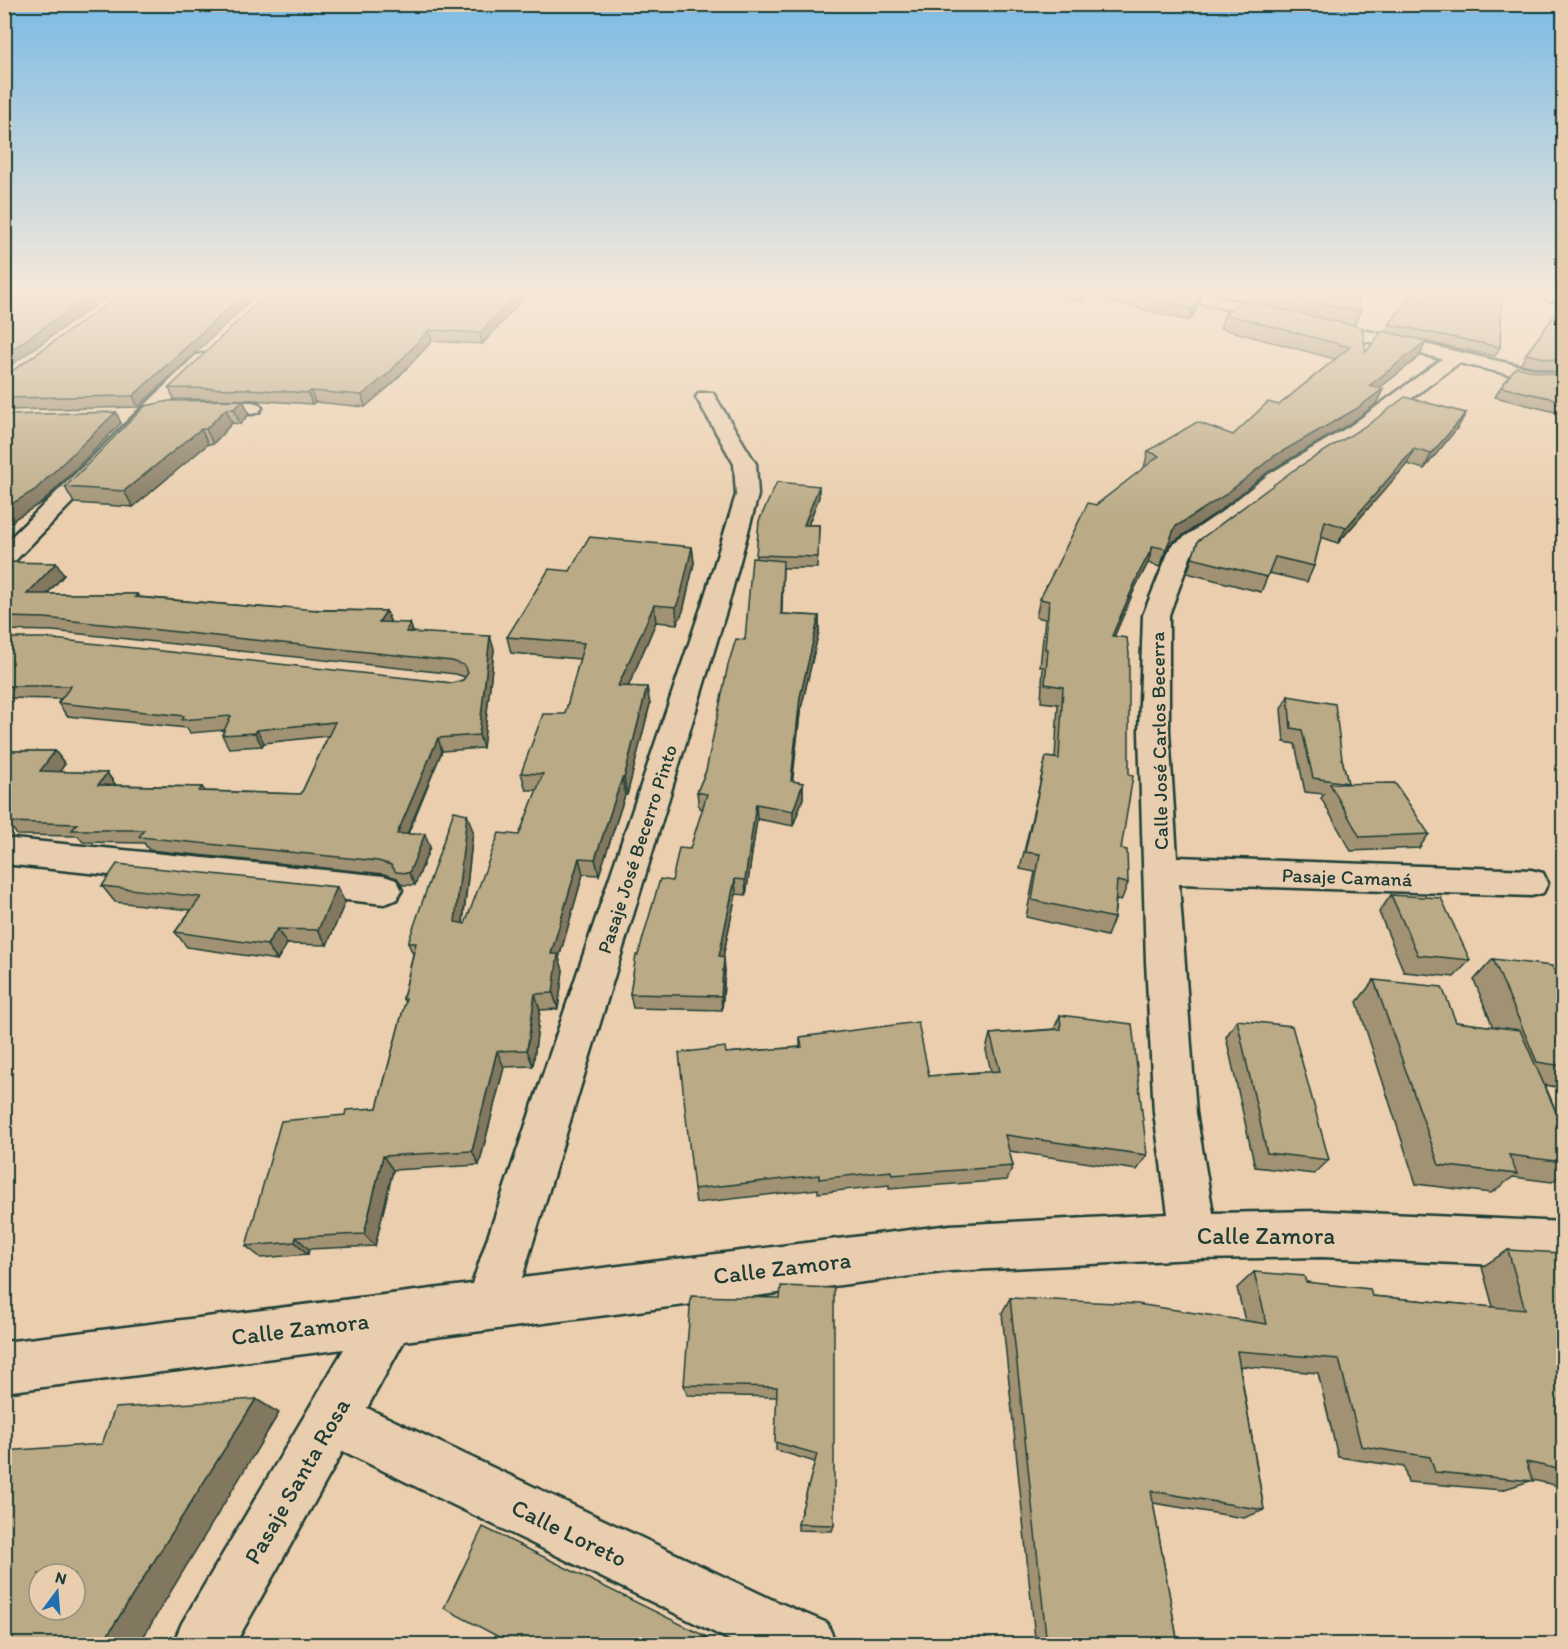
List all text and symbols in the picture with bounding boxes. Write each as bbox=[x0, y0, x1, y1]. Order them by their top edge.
street label: Calle José Carlos Becerra bbox=[1145, 631, 1173, 850]
street label: Pasaje José Becerro Pinto bbox=[592, 741, 682, 957]
street label: Pasaje Camaná bbox=[1281, 863, 1413, 891]
street label: Calle Zamora bbox=[1197, 1221, 1335, 1250]
street label: Calle Zamora bbox=[712, 1245, 853, 1290]
street label: Calle Zamora bbox=[230, 1306, 371, 1351]
street label: Pasaje Santa Rosa bbox=[237, 1392, 356, 1569]
street label: Calle Loreto bbox=[507, 1492, 632, 1573]
north arrow bbox=[27, 1562, 87, 1622]
text: N bbox=[53, 1567, 69, 1589]

